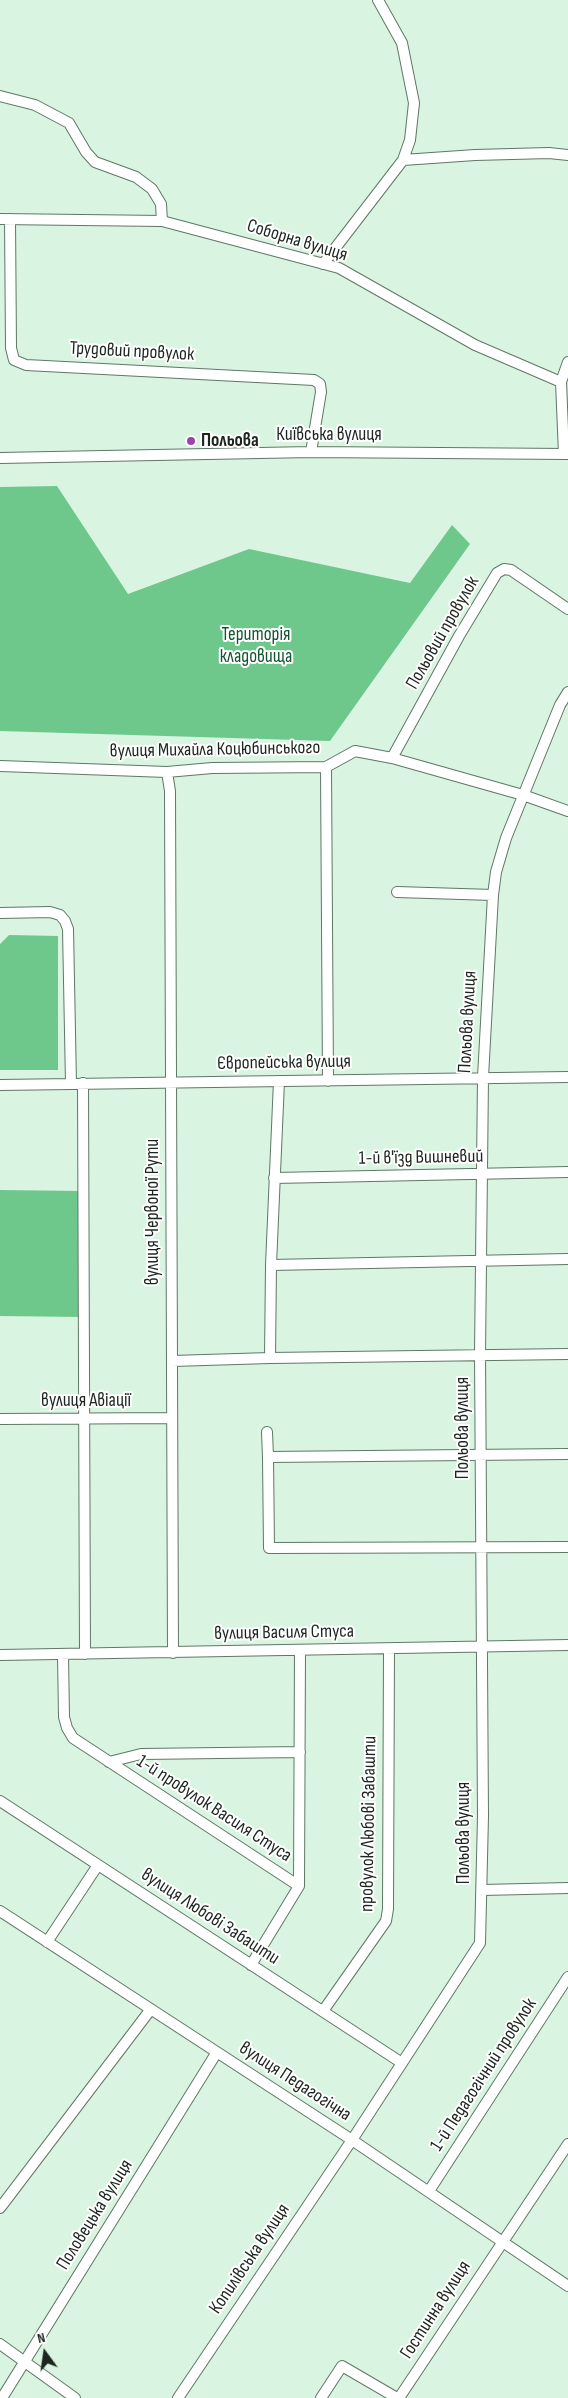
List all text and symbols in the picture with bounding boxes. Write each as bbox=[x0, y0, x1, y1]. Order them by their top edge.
street label: Соборна вулиця bbox=[244, 215, 350, 267]
street label: Трудовий провулок bbox=[69, 337, 195, 367]
street label: Київська вулиця bbox=[276, 424, 382, 446]
place label: Польова bbox=[201, 430, 259, 452]
marker: Польова bbox=[185, 435, 197, 447]
street label: Польовий провулок bbox=[401, 572, 485, 694]
park label: Територія кладовища bbox=[220, 624, 292, 668]
street label: вулиця Михайла Коцюбинського bbox=[110, 737, 320, 763]
street label: Польова вулиця bbox=[454, 970, 482, 1074]
street label: Європейська вулиця bbox=[217, 1050, 351, 1076]
street label: вулиця Червоної Рути bbox=[142, 1139, 164, 1285]
street label: 1-й в'їзд Вишневий bbox=[359, 1146, 483, 1170]
street label: Польова вулиця bbox=[452, 1377, 474, 1479]
street label: вулиця Авіації bbox=[41, 1390, 131, 1412]
street label: вулиця Василя Стуса bbox=[214, 1620, 354, 1646]
street label: провулок Любові Забашти bbox=[356, 1736, 382, 1912]
street label: 1-й провулок Василя Стуса bbox=[132, 1750, 296, 1868]
street label: Польова вулиця bbox=[453, 1782, 475, 1884]
street label: вулиця Любові Забашти bbox=[137, 1864, 283, 1970]
street label: 1-й Педагогічний провулок bbox=[426, 1994, 542, 2156]
street label: вулиця Педагогічна bbox=[235, 2037, 355, 2127]
street label: Половецька вулиця bbox=[52, 2156, 138, 2274]
street label: Копилівська вулиця bbox=[205, 2199, 295, 2319]
street label: Гостинна вулиця bbox=[396, 2257, 476, 2363]
north arrow bbox=[20, 2328, 70, 2378]
text: N bbox=[36, 2329, 47, 2347]

